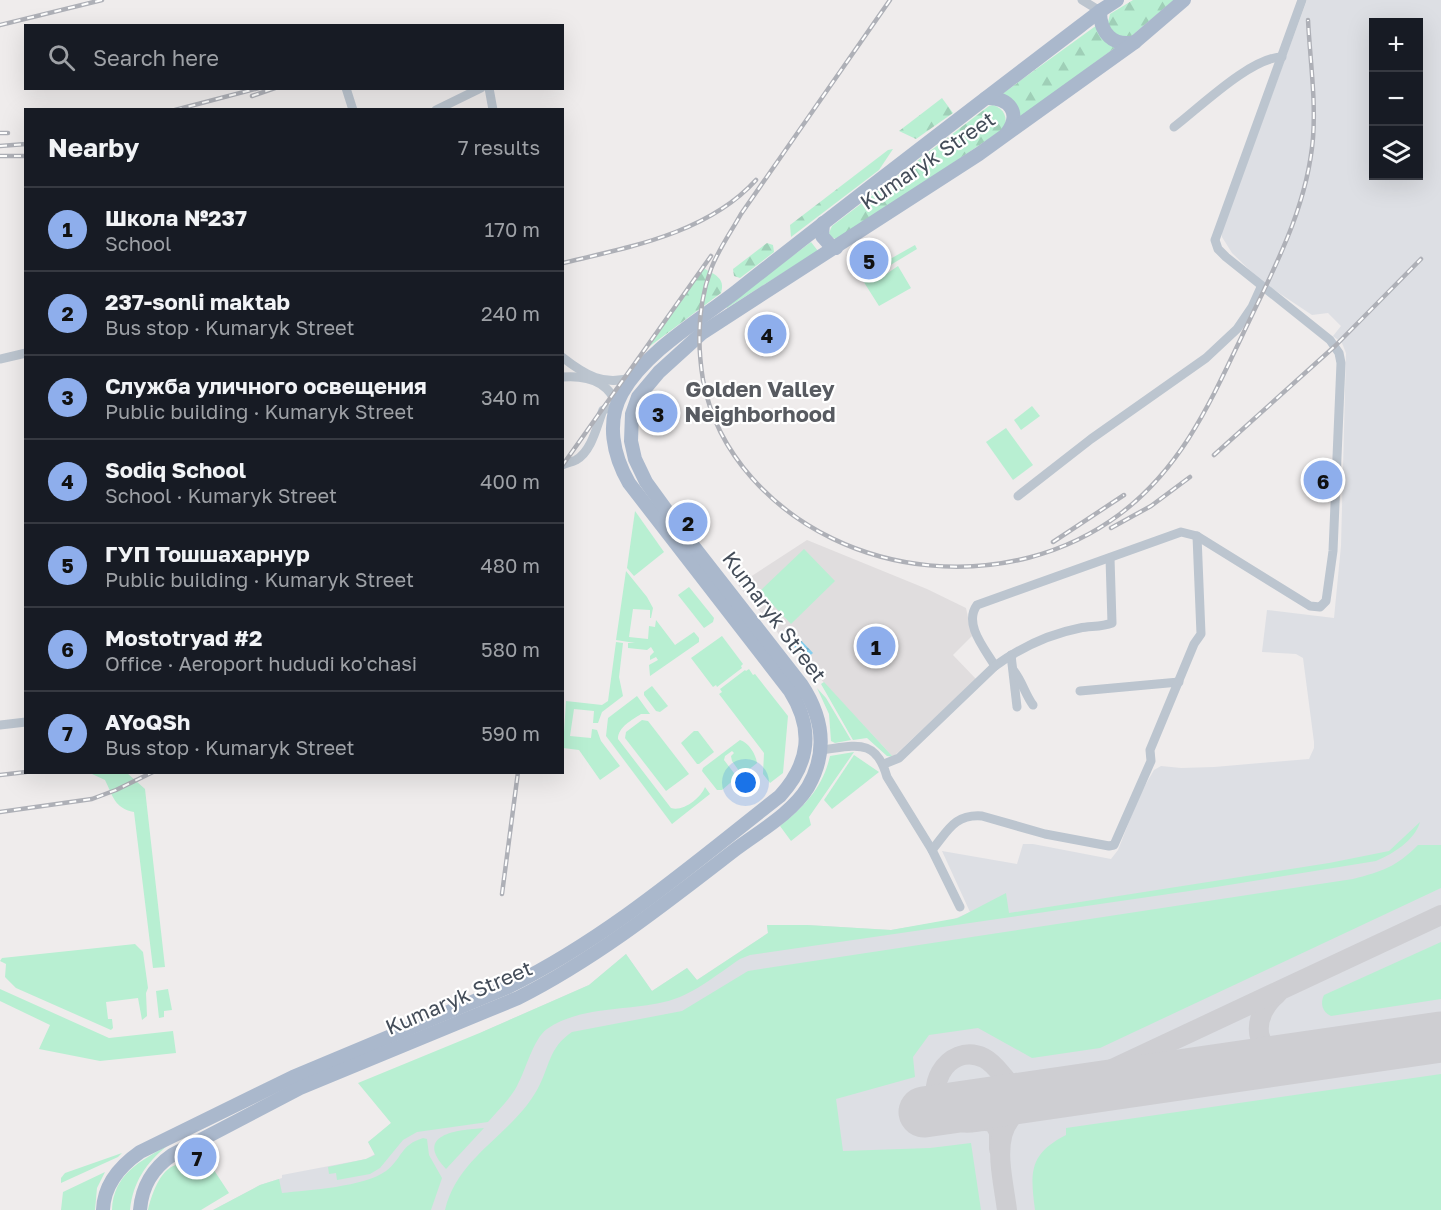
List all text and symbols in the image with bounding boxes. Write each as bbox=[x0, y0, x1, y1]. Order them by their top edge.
map controls bbox=[1369, 18, 1423, 180]
button: + bbox=[1369, 18, 1423, 72]
search box bbox=[24, 24, 564, 90]
icon: search bbox=[45, 41, 78, 74]
text: Search here bbox=[93, 44, 219, 71]
button: − bbox=[1369, 72, 1423, 126]
street label: Kumaryk Street bbox=[855, 105, 1000, 215]
button: layers bbox=[1369, 126, 1423, 180]
text: Nearby bbox=[48, 132, 139, 163]
text: 7 results bbox=[458, 135, 540, 159]
text: Школа №237 bbox=[105, 204, 247, 231]
text: 1 bbox=[62, 217, 73, 241]
text: 170 m bbox=[485, 217, 540, 241]
text: School bbox=[105, 231, 171, 255]
pin: 5 bbox=[850, 238, 888, 282]
text: 237-sonli maktab bbox=[105, 288, 290, 315]
text: 2 bbox=[61, 301, 74, 325]
text: 240 m bbox=[481, 301, 540, 325]
pin: 4 bbox=[748, 312, 786, 356]
text: Bus stop · Kumaryk Street bbox=[105, 315, 355, 339]
text: Служба уличного освещения bbox=[105, 372, 427, 399]
district label: Golden Valley Neighborhood bbox=[684, 375, 836, 427]
text: 3 bbox=[61, 385, 74, 409]
text: 340 m bbox=[481, 385, 540, 409]
pin: 3 bbox=[638, 390, 678, 436]
text: Public building · Kumaryk Street bbox=[105, 399, 414, 423]
text: Sodiq School bbox=[105, 456, 246, 483]
pin: 6 bbox=[1304, 458, 1342, 502]
text: 4 bbox=[61, 469, 74, 493]
text: 400 m bbox=[480, 469, 540, 493]
text: School · Kumaryk Street bbox=[105, 483, 337, 507]
pin: 2 bbox=[668, 500, 708, 544]
text: ГУП Тошшахарнур bbox=[105, 540, 310, 567]
street label: Kumaryk Street bbox=[717, 546, 832, 687]
text: 5 bbox=[61, 553, 74, 577]
text: 480 m bbox=[481, 553, 540, 577]
text: Public building · Kumaryk Street bbox=[105, 567, 414, 591]
text: Mostotryad #2 bbox=[105, 624, 262, 651]
pin: 1 bbox=[856, 624, 896, 668]
text: 6 bbox=[61, 637, 74, 661]
text: 580 m bbox=[481, 637, 540, 661]
text: Office · Aeroport hududi ko'chasi bbox=[105, 651, 417, 675]
text: AYoQSh bbox=[105, 708, 190, 735]
text: 7 bbox=[62, 721, 73, 745]
text: 590 m bbox=[481, 721, 540, 745]
text: Bus stop · Kumaryk Street bbox=[105, 735, 355, 759]
your location bbox=[731, 768, 760, 797]
street label: Kumaryk Street bbox=[381, 954, 536, 1040]
pin: 7 bbox=[178, 1134, 216, 1180]

